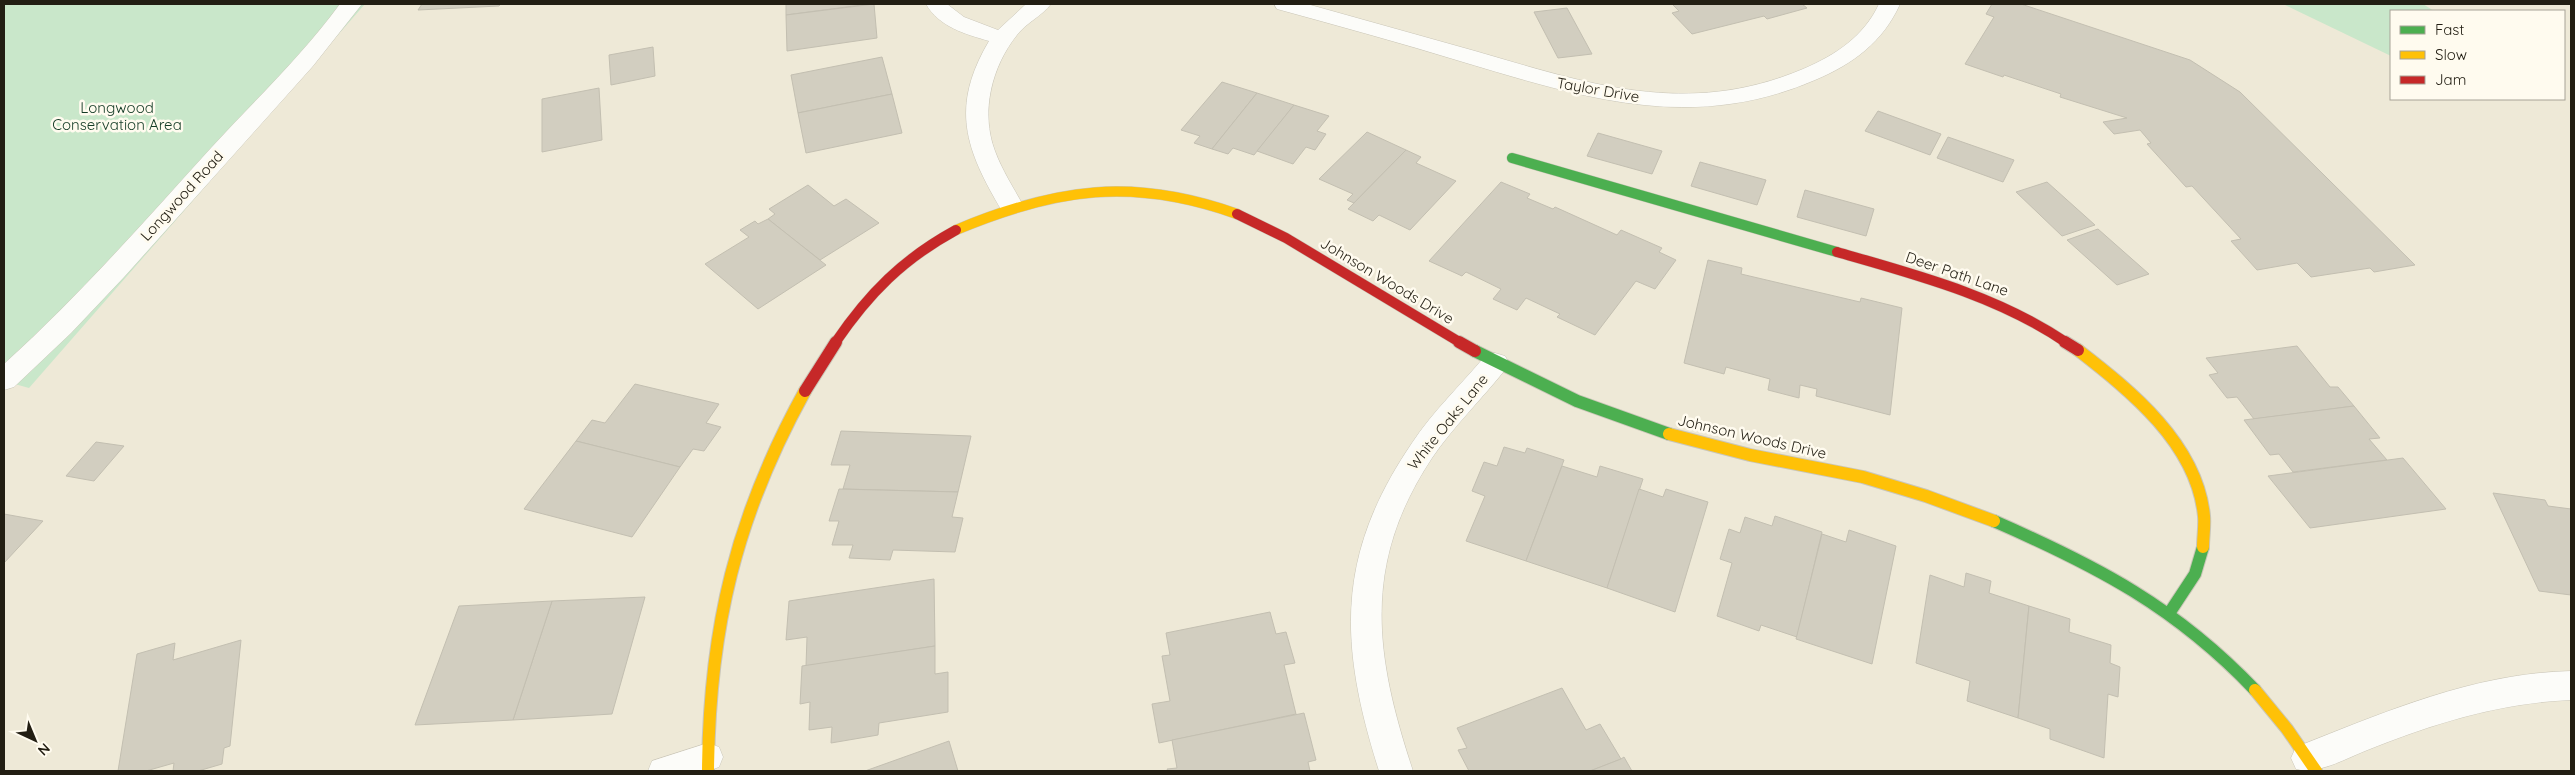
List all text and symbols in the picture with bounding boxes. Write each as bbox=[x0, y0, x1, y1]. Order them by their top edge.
legend bbox=[2390, 10, 2565, 100]
text: Fast bbox=[2435, 20, 2464, 39]
text: Slow bbox=[2435, 45, 2467, 64]
text: Jam bbox=[2435, 70, 2466, 89]
street label: Taylor Drive bbox=[1555, 73, 1641, 106]
park label: Longwood Conservation Area bbox=[52, 98, 182, 134]
street label: Longwood Road bbox=[136, 147, 227, 245]
street label: Johnson Woods Drive bbox=[1317, 233, 1457, 328]
street label: Deer Path Lane bbox=[1903, 247, 2011, 300]
street label: White Oaks Lane bbox=[1403, 370, 1492, 473]
street label: Johnson Woods Drive bbox=[1676, 410, 1828, 463]
north arrow bbox=[10, 715, 60, 765]
text: N bbox=[34, 739, 54, 759]

